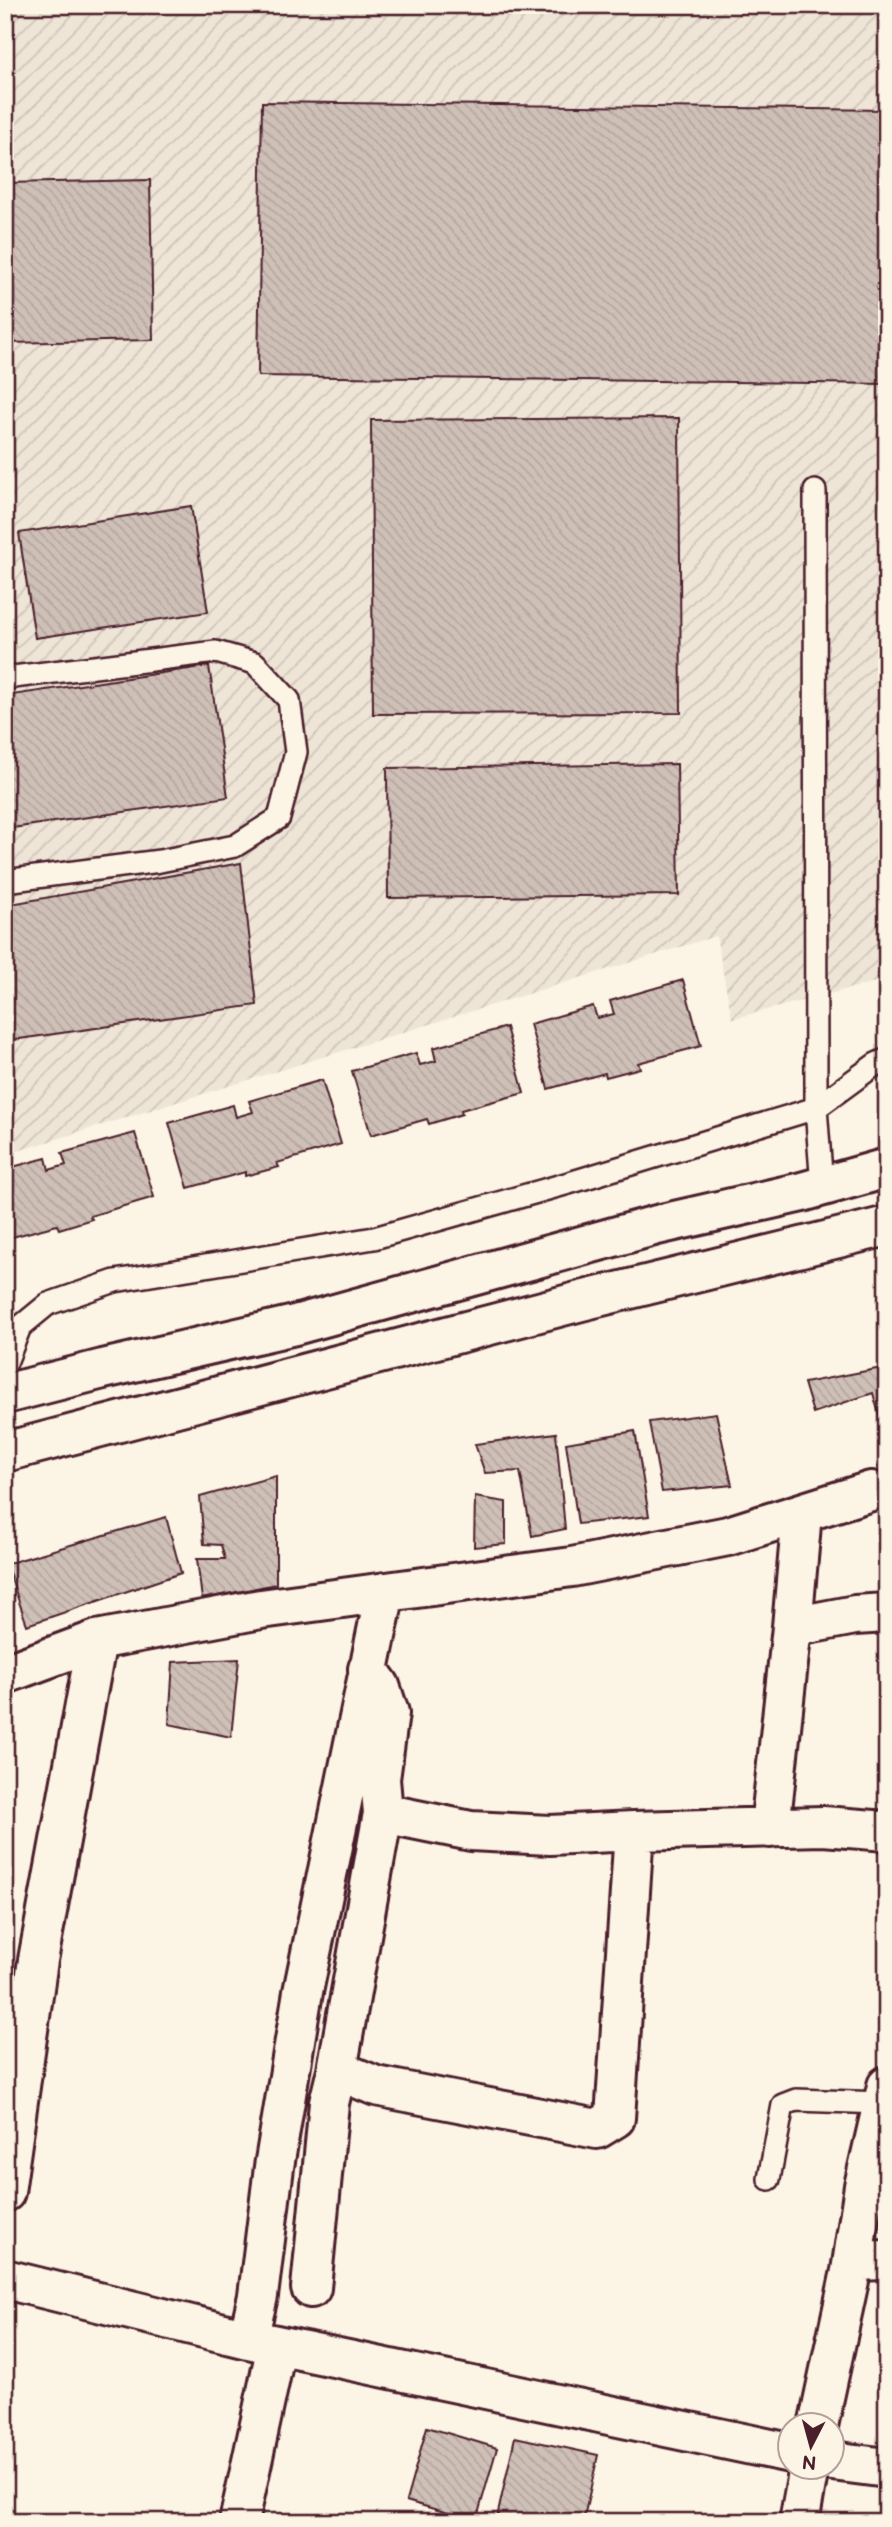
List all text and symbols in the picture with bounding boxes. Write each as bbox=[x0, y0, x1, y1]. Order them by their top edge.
north arrow bbox=[776, 2412, 846, 2482]
text: N bbox=[801, 2449, 818, 2474]

